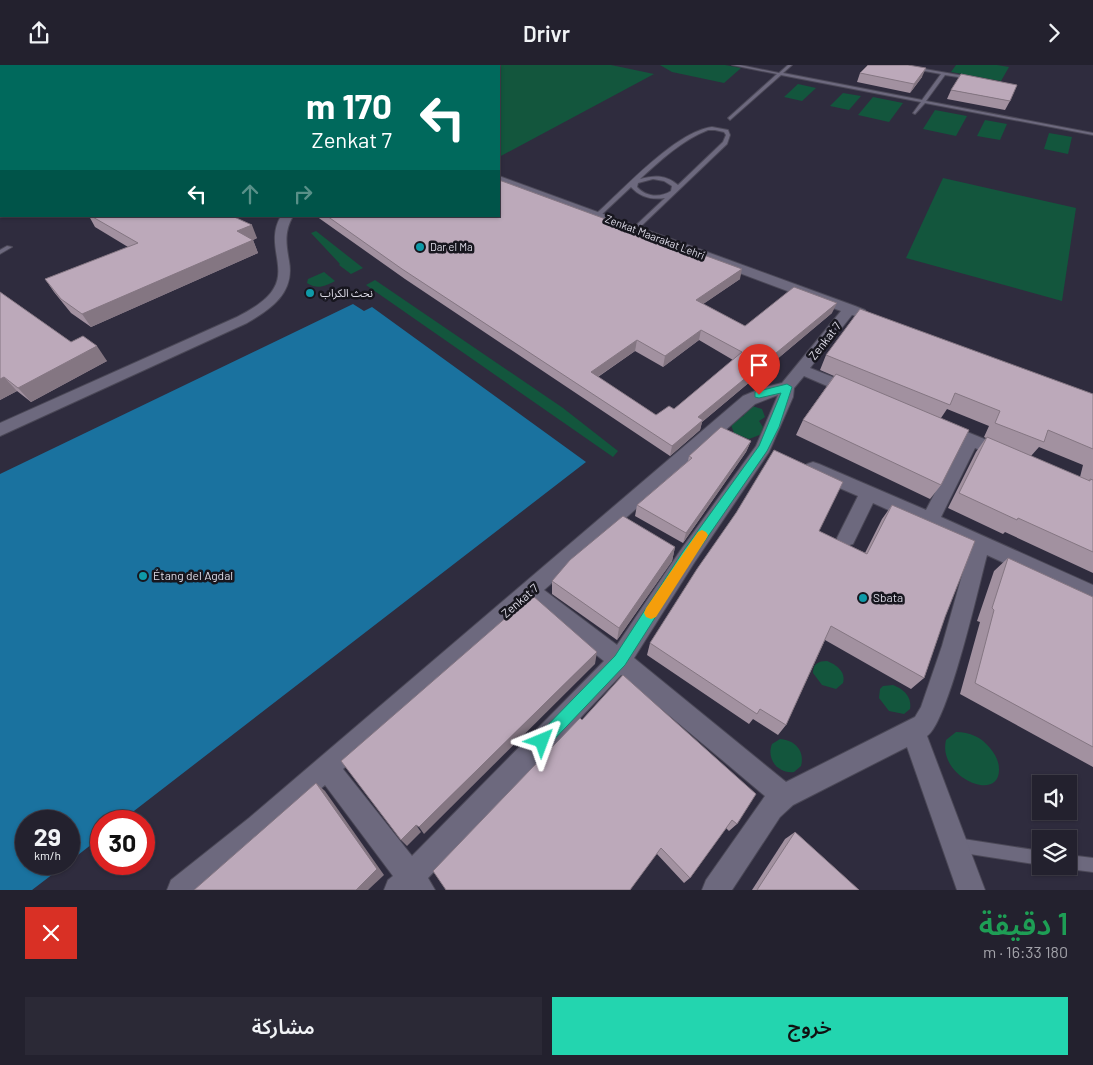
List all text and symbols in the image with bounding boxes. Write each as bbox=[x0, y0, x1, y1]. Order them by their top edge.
icon: share bbox=[25, 19, 53, 47]
icon: forward bbox=[1040, 19, 1068, 47]
text: Drivr bbox=[523, 20, 570, 46]
text: 170 m bbox=[306, 84, 392, 126]
icon: left bbox=[410, 85, 475, 150]
text: Zenkat 7 bbox=[312, 126, 392, 152]
icon: left bbox=[183, 180, 211, 208]
icon: ahead bbox=[236, 180, 264, 208]
icon: right bbox=[289, 180, 317, 208]
street label: Zenkat Maarakat Lehri bbox=[603, 212, 707, 262]
place label: Dar el Ma bbox=[430, 240, 473, 253]
marker: Dar el Ma bbox=[414, 241, 426, 253]
place label: نحث الكراب bbox=[320, 286, 373, 300]
marker: نحث الكراب bbox=[304, 287, 316, 299]
street label: Zenkat 7 bbox=[805, 319, 843, 362]
pin bbox=[738, 344, 780, 395]
icon: arrive bbox=[745, 351, 773, 379]
place label: Étang del Agdal bbox=[153, 568, 233, 582]
marker: Étang del Agdal bbox=[137, 570, 149, 582]
street label: Zenkat 7 bbox=[498, 580, 541, 620]
place label: Sbata bbox=[873, 590, 903, 604]
marker: Sbata bbox=[857, 592, 869, 604]
position arrow bbox=[515, 714, 567, 766]
map controls bbox=[1032, 775, 1077, 875]
button: sound bbox=[1032, 775, 1077, 820]
speed limit sign: 30 bbox=[90, 810, 155, 875]
text: 29 bbox=[34, 821, 61, 851]
button: layers bbox=[1032, 830, 1077, 875]
text: km/h bbox=[34, 848, 61, 862]
text: 1 دقيقة bbox=[979, 905, 1068, 941]
button: close bbox=[25, 907, 77, 959]
text: 180 m · 16:33 bbox=[983, 942, 1068, 961]
button: مشاركة bbox=[25, 997, 542, 1055]
button: خروج bbox=[552, 997, 1068, 1055]

